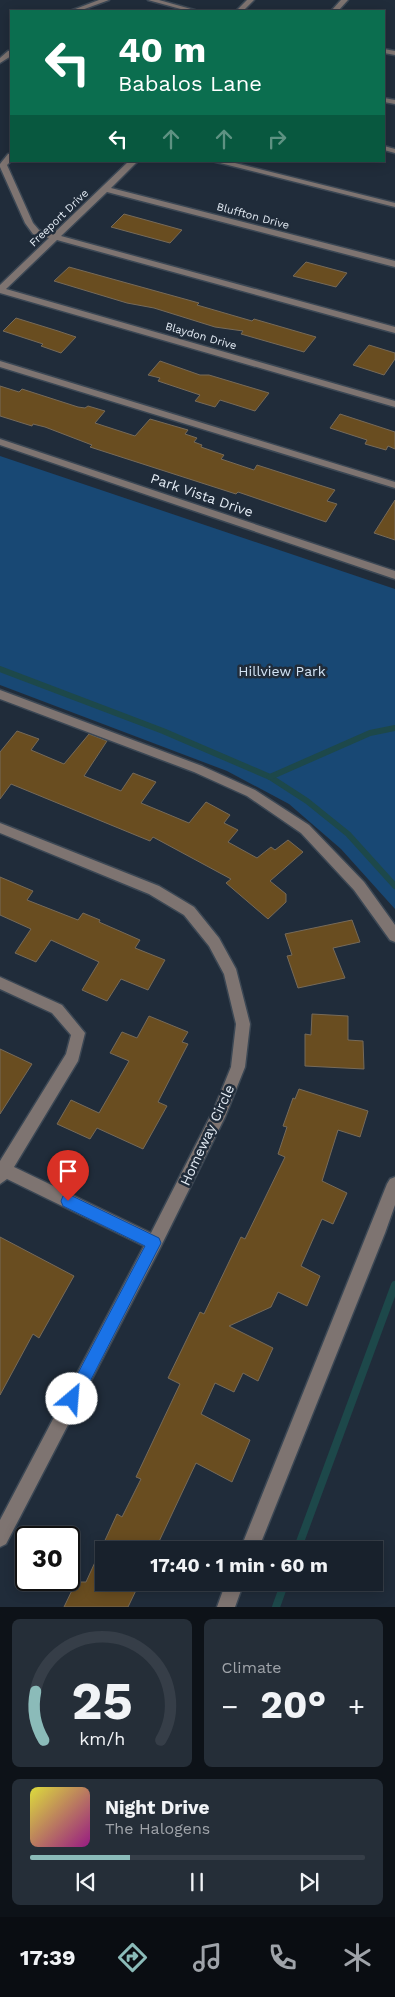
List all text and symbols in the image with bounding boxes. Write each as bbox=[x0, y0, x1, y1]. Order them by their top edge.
text: 40 m bbox=[118, 29, 206, 71]
icon: left bbox=[35, 30, 100, 95]
text: Babalos Lane bbox=[118, 71, 262, 96]
icon: left bbox=[104, 125, 132, 153]
icon: ahead bbox=[157, 125, 185, 153]
icon: ahead bbox=[210, 125, 238, 153]
icon: right bbox=[263, 125, 291, 153]
street label: Freeport Drive bbox=[27, 187, 91, 249]
street label: Bluffton Drive bbox=[215, 200, 291, 232]
street label: Blaydon Drive bbox=[164, 320, 238, 352]
street label: Park Vista Drive bbox=[149, 470, 255, 520]
park label: Hillview Park bbox=[238, 663, 326, 679]
street label: Homeway Circle bbox=[177, 1082, 237, 1188]
pin bbox=[47, 1150, 89, 1201]
icon: arrive bbox=[54, 1157, 82, 1185]
position arrow bbox=[45, 1372, 97, 1424]
speed limit sign: 30 bbox=[15, 1526, 80, 1591]
text: 17:40 · 1 min · 60 m bbox=[150, 1554, 328, 1577]
text: Climate bbox=[222, 1658, 282, 1677]
text: 25 bbox=[71, 1671, 132, 1732]
text: 20° bbox=[260, 1683, 326, 1727]
text: − bbox=[222, 1690, 238, 1723]
text: + bbox=[348, 1690, 365, 1723]
text: km/h bbox=[79, 1728, 125, 1749]
text: Night Drive bbox=[105, 1796, 210, 1819]
text: The Halogens bbox=[105, 1819, 210, 1838]
icon: previous bbox=[72, 1868, 100, 1896]
icon: pause bbox=[183, 1868, 211, 1896]
icon: next bbox=[295, 1868, 323, 1896]
icon: directions bbox=[115, 1940, 150, 1975]
icon: music bbox=[190, 1940, 225, 1975]
icon: phone bbox=[265, 1940, 300, 1975]
icon: climate bbox=[340, 1940, 375, 1975]
text: 17:39 bbox=[20, 1945, 76, 1970]

